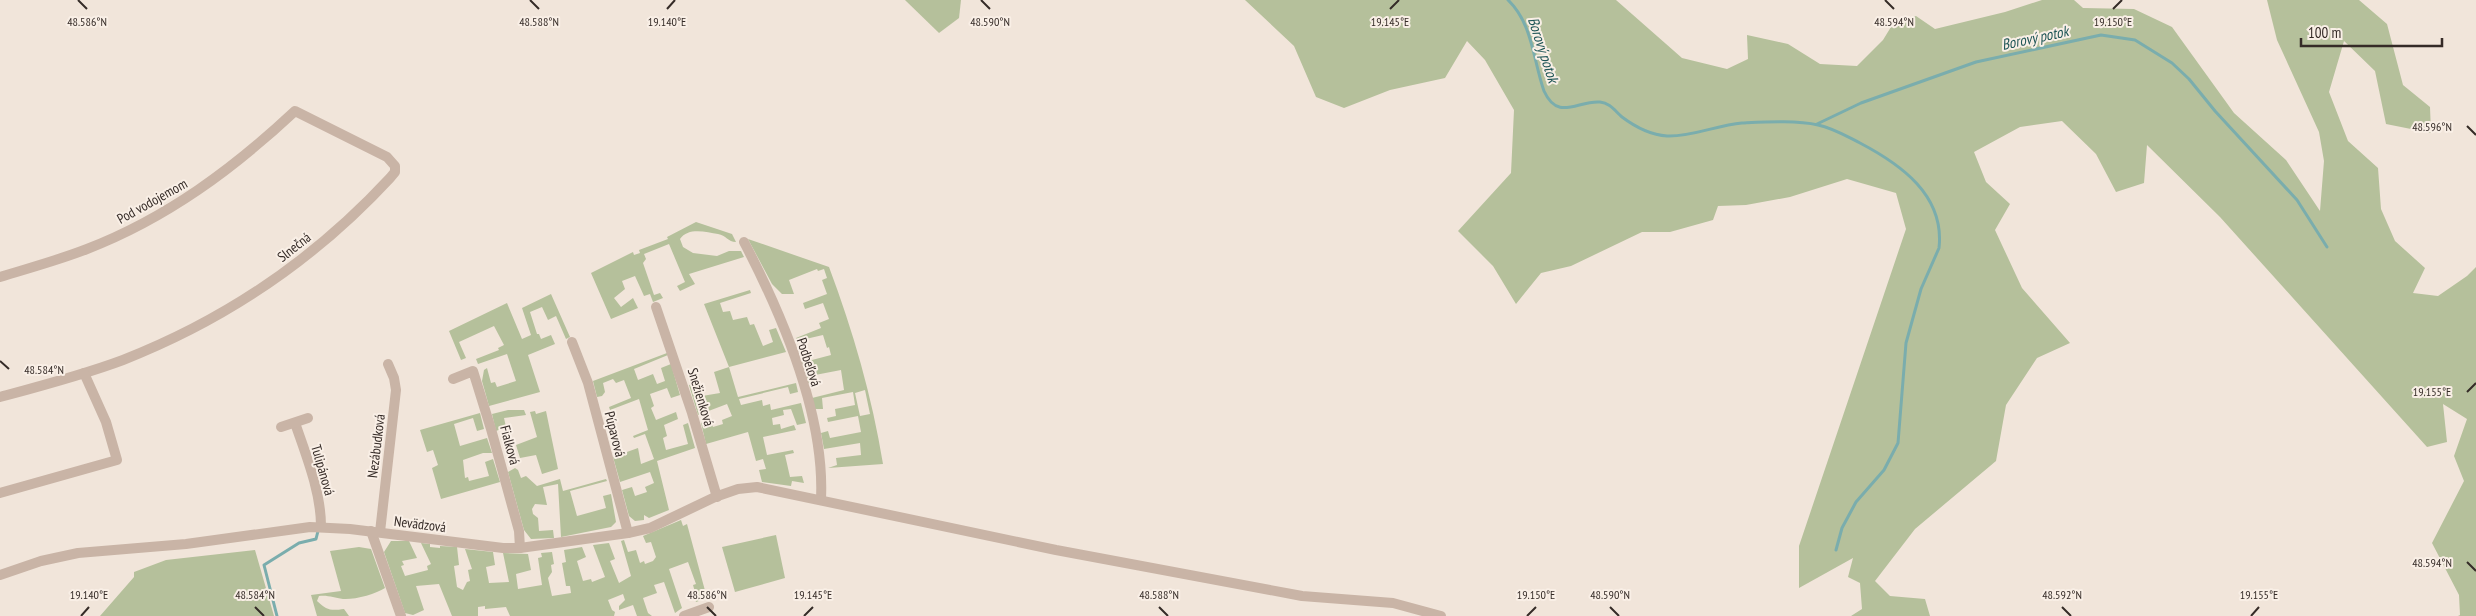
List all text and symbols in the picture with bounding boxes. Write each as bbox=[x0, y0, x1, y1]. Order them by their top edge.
text: 48.586°N bbox=[67, 14, 107, 29]
text: 48.588°N bbox=[519, 14, 559, 29]
text: 19.140°E bbox=[648, 14, 686, 29]
text: 48.590°N bbox=[970, 14, 1010, 29]
text: 19.145°E bbox=[1371, 14, 1409, 29]
text: 48.594°N bbox=[1874, 14, 1914, 29]
text: 19.150°E bbox=[2094, 14, 2132, 29]
water label: Borový potok bbox=[1524, 15, 1564, 87]
scale bar bbox=[2301, 15, 2442, 47]
water label: Borový potok bbox=[2000, 21, 2072, 54]
text: 100 m bbox=[2308, 23, 2341, 42]
text: 48.596°N bbox=[2412, 119, 2452, 134]
street label: Pod vodojemom bbox=[114, 174, 190, 228]
street label: Slnečná bbox=[274, 228, 314, 266]
street label: Podbeľová bbox=[793, 335, 825, 389]
text: 48.584°N bbox=[24, 362, 64, 377]
street label: Snežienková bbox=[684, 366, 718, 428]
text: 19.155°E bbox=[2413, 384, 2451, 399]
street label: Púpavová bbox=[601, 409, 629, 459]
street label: Nezábudková bbox=[363, 413, 389, 479]
street label: Fialková bbox=[496, 423, 524, 467]
street label: Tulipánová bbox=[307, 442, 339, 498]
street label: Nevädzová bbox=[393, 512, 447, 536]
text: 48.594°N bbox=[2412, 555, 2452, 570]
text: 19.140°E bbox=[70, 587, 108, 602]
text: 48.584°N bbox=[235, 587, 275, 602]
text: 48.586°N bbox=[687, 587, 727, 602]
text: 19.145°E bbox=[794, 587, 832, 602]
text: 48.588°N bbox=[1139, 587, 1179, 602]
text: 19.150°E bbox=[1517, 587, 1555, 602]
text: 48.590°N bbox=[1590, 587, 1630, 602]
text: 48.592°N bbox=[2042, 587, 2082, 602]
text: 19.155°E bbox=[2240, 587, 2278, 602]

